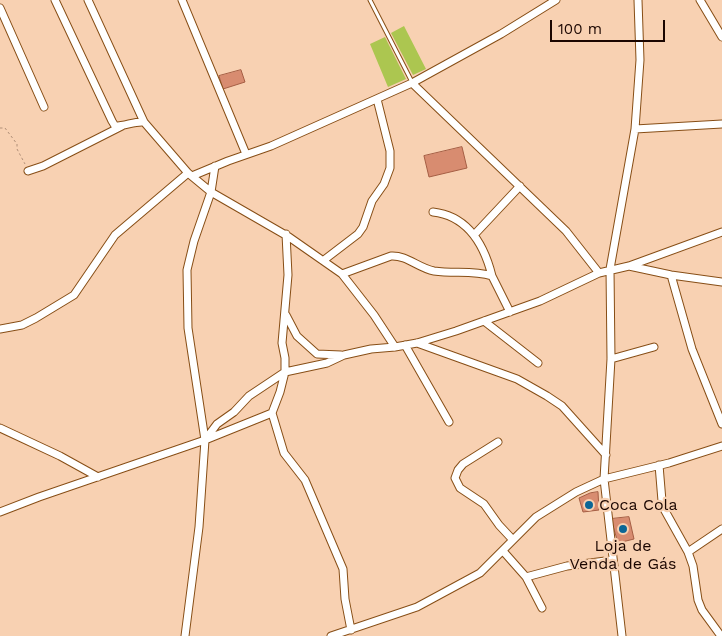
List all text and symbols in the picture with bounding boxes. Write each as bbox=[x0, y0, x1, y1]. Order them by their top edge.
scale bar bbox=[552, 10, 667, 42]
text: 100 m bbox=[558, 20, 602, 38]
place label: Coca Cola bbox=[599, 495, 678, 515]
marker: Coca Cola bbox=[583, 499, 595, 511]
marker: Loja de Venda de Gás bbox=[617, 523, 629, 535]
place label: Loja de Venda de Gás bbox=[569, 536, 677, 574]

